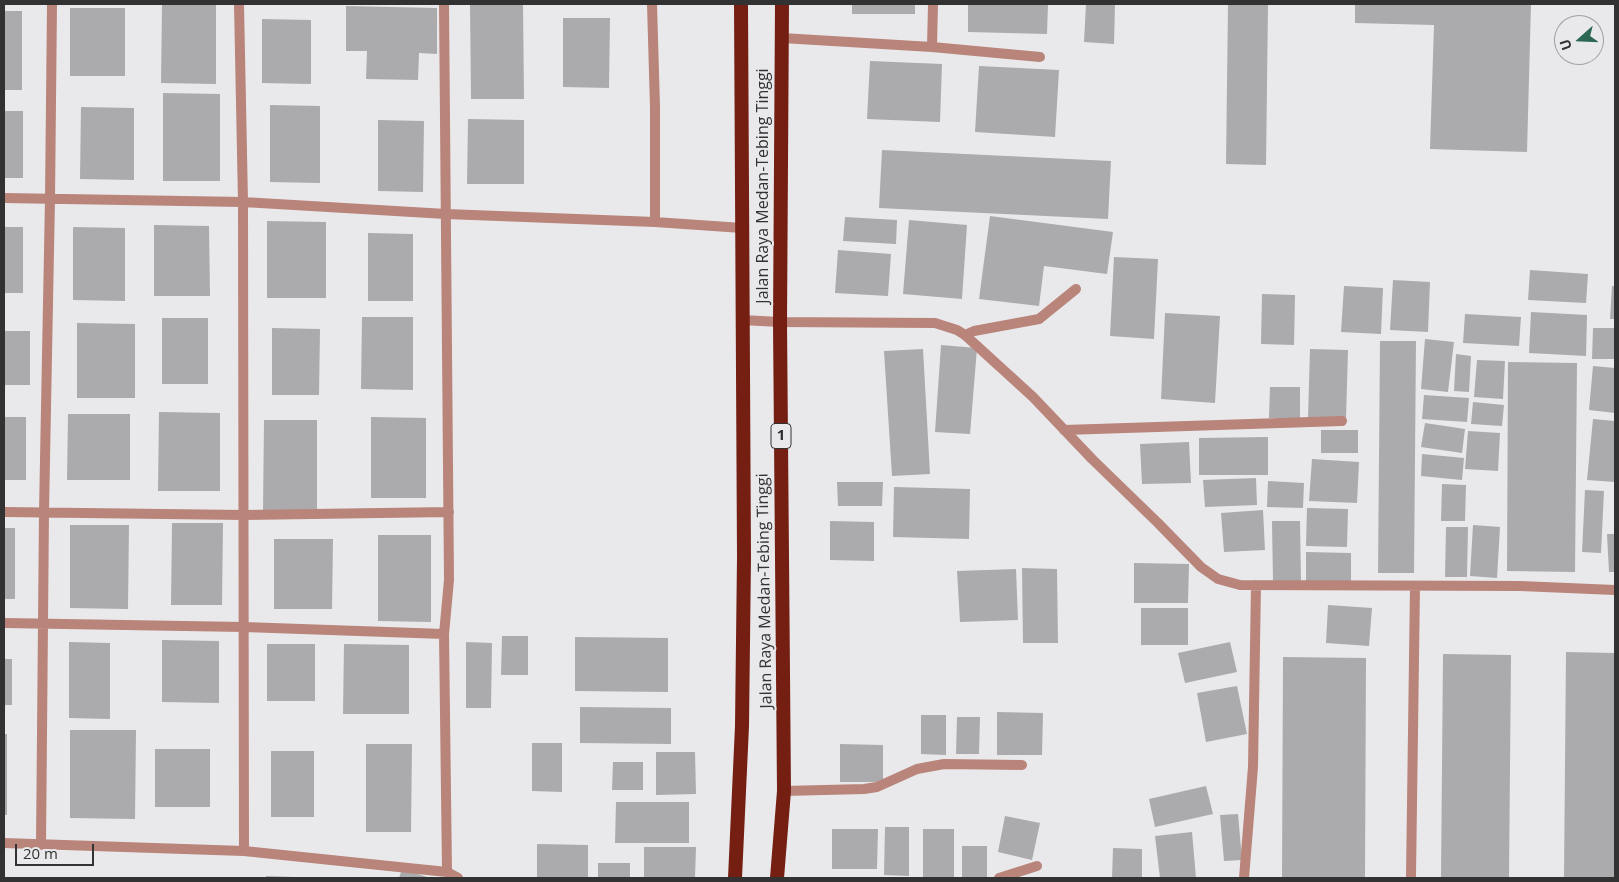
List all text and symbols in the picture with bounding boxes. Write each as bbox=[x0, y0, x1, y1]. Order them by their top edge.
north arrow bbox=[1554, 15, 1604, 65]
text: U bbox=[1555, 37, 1576, 53]
street label: Jalan Raya Medan-Tebing Tinggi bbox=[753, 68, 773, 304]
road number: 1 bbox=[771, 424, 791, 448]
street label: Jalan Raya Medan-Tebing Tinggi bbox=[753, 473, 777, 709]
scale bar bbox=[18, 834, 96, 866]
text: 20 m bbox=[23, 843, 58, 863]

